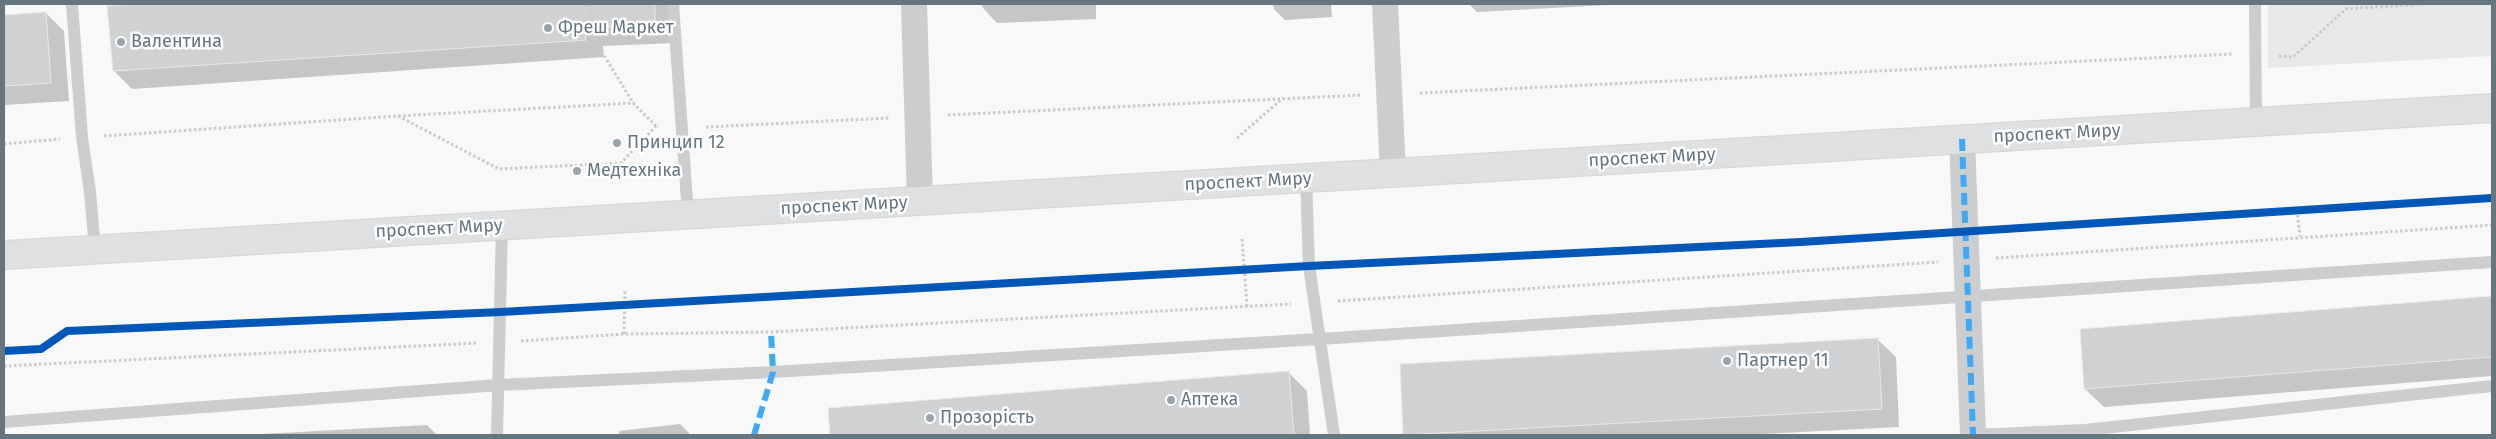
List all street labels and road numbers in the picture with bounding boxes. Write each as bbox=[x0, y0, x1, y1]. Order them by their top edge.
street label: проспект Миру bbox=[1993, 120, 2121, 148]
street label: проспект Миру bbox=[1588, 144, 1716, 172]
street label: проспект Миру bbox=[1184, 168, 1312, 196]
street label: проспект Миру bbox=[780, 192, 908, 220]
street label: проспект Миру bbox=[375, 215, 503, 243]

